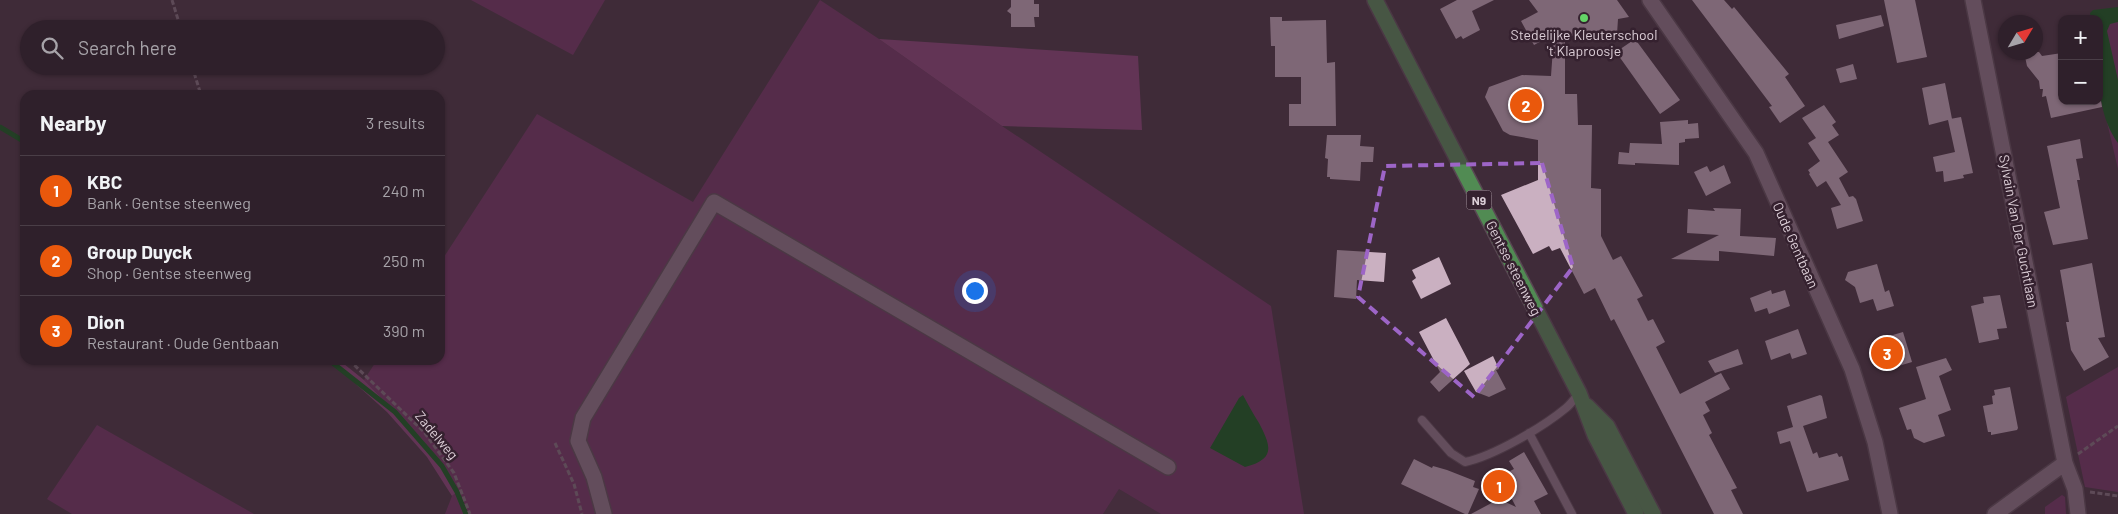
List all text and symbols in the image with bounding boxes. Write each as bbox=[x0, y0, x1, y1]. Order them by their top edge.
marker: Stedelijke Kleuterschool 't Klaproosje bbox=[1578, 12, 1590, 24]
north arrow bbox=[1998, 15, 2043, 60]
map controls bbox=[2058, 15, 2103, 105]
button: + bbox=[2058, 15, 2103, 60]
search box bbox=[20, 20, 445, 75]
place label: Stedelijke Kleuterschool 't Klaproosje bbox=[1511, 26, 1657, 59]
icon: search bbox=[38, 34, 66, 62]
text: Search here bbox=[78, 36, 177, 59]
button: − bbox=[2058, 60, 2103, 105]
pin: 2 bbox=[1510, 86, 1542, 124]
text: Nearby bbox=[40, 110, 106, 135]
text: 3 results bbox=[366, 113, 425, 132]
street label: Sylvain Van Der Guchtlaan bbox=[1996, 153, 2042, 309]
text: KBC bbox=[87, 170, 122, 193]
text: 1 bbox=[53, 181, 59, 200]
text: 240 m bbox=[382, 181, 425, 200]
road number: N9 bbox=[1466, 190, 1492, 210]
text: Bank · Gentse steenweg bbox=[87, 193, 251, 212]
street label: Oude Gentbaan bbox=[1769, 199, 1823, 291]
street label: Gentse steenweg bbox=[1483, 218, 1545, 318]
text: Group Duyck bbox=[87, 240, 192, 263]
text: 2 bbox=[52, 251, 60, 270]
text: 250 m bbox=[383, 251, 425, 270]
text: Shop · Gentse steenweg bbox=[87, 263, 252, 282]
your location bbox=[962, 278, 988, 304]
text: Dion bbox=[87, 310, 125, 333]
text: 3 bbox=[52, 321, 60, 340]
text: 390 m bbox=[383, 321, 425, 340]
text: Restaurant · Oude Gentbaan bbox=[87, 333, 279, 352]
pin: 3 bbox=[1871, 334, 1903, 372]
street label: Zadelweg bbox=[412, 407, 462, 463]
pin: 1 bbox=[1483, 467, 1515, 505]

